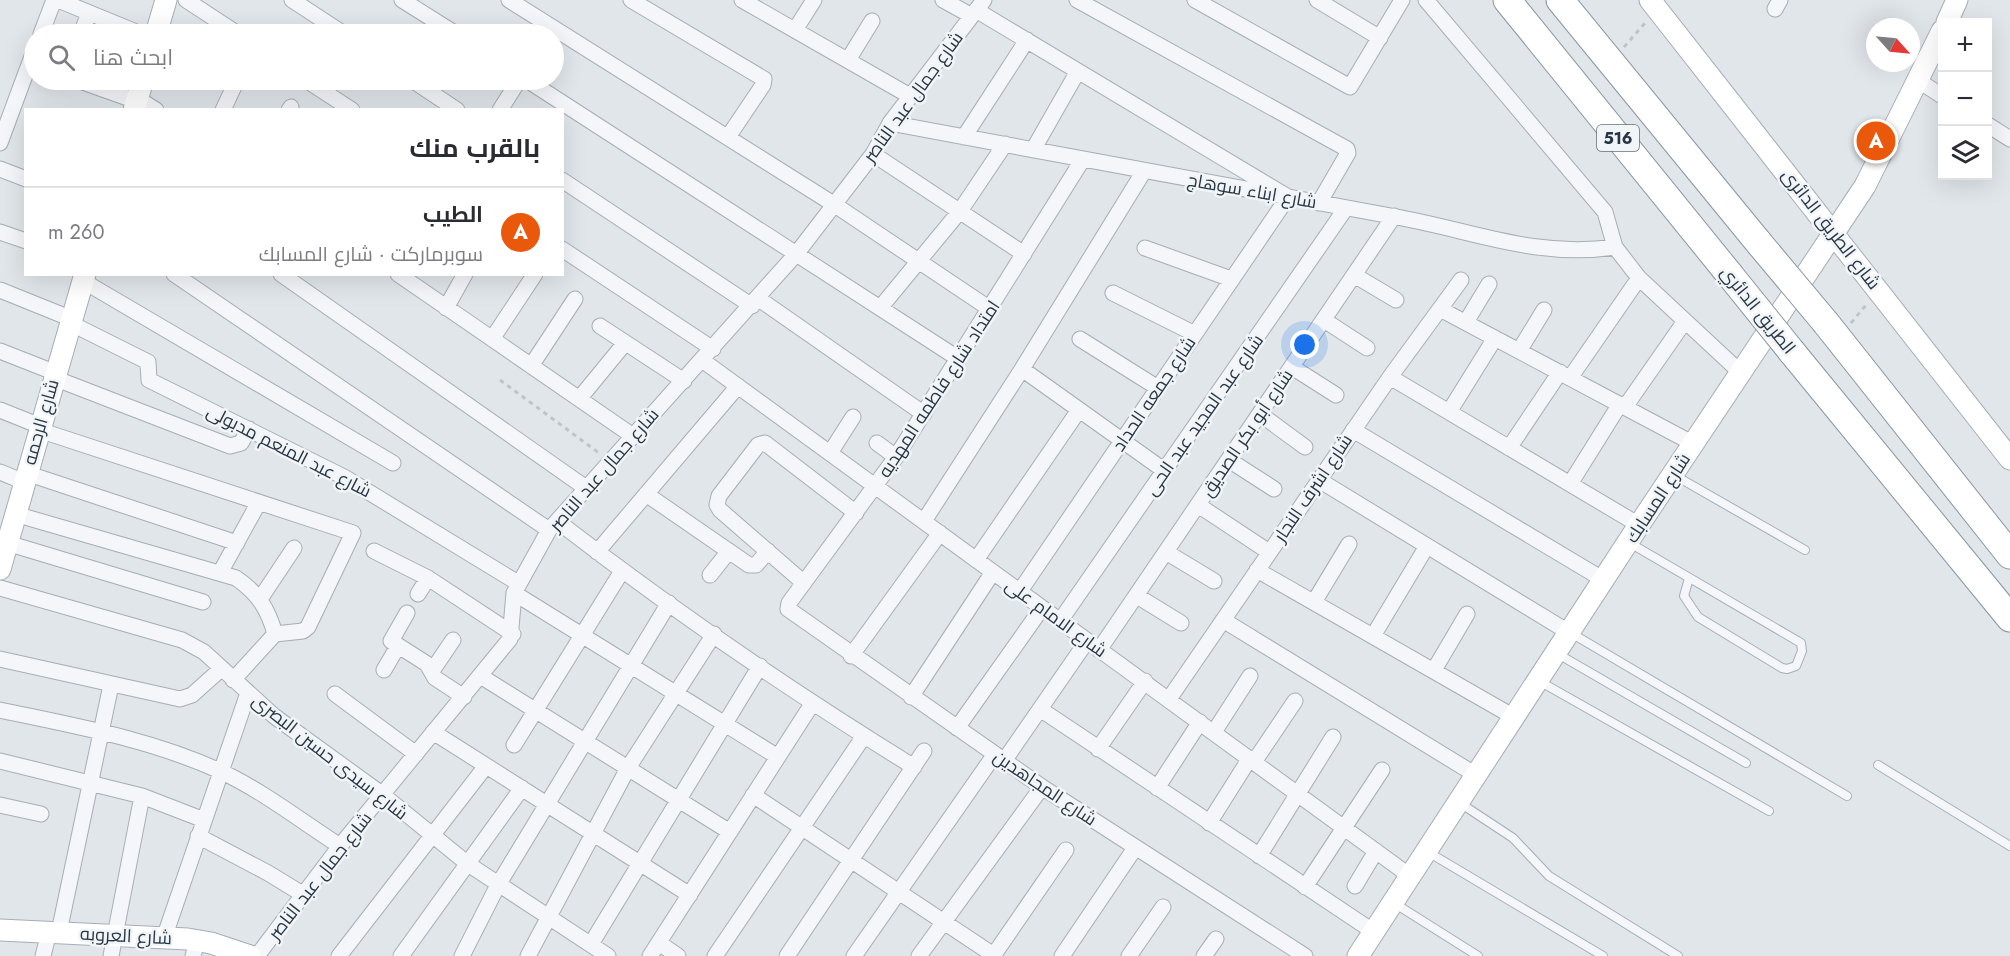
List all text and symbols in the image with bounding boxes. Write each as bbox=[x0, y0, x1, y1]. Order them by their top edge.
north arrow bbox=[1866, 18, 1920, 72]
map controls bbox=[1938, 18, 1992, 180]
button: + bbox=[1938, 18, 1992, 72]
search box bbox=[24, 24, 564, 90]
street label: شارع جمال عبد الناصر bbox=[856, 26, 969, 169]
icon: search bbox=[45, 41, 78, 74]
text: ابحث هنا bbox=[93, 41, 173, 73]
button: − bbox=[1938, 72, 1992, 126]
pin: A bbox=[1856, 118, 1896, 164]
road number: 516 bbox=[1597, 125, 1639, 151]
button: layers bbox=[1938, 126, 1992, 180]
text: بالقرب منك bbox=[410, 129, 540, 167]
street label: شارع الطريق الدائرى bbox=[1775, 163, 1887, 295]
street label: شارع ابناء سوهاج bbox=[1185, 167, 1319, 215]
text: الطيب bbox=[423, 198, 483, 230]
text: 260 m bbox=[48, 218, 105, 247]
text: A bbox=[513, 218, 528, 247]
text: سوبرماركت · شارع المسابك bbox=[259, 240, 483, 269]
street label: الطريق الدائري bbox=[1713, 260, 1802, 360]
street label: امتداد شارع فاطمه المهديه bbox=[872, 295, 1006, 483]
street label: شارع عبد المجيد عبد الحى bbox=[1138, 329, 1270, 501]
your location bbox=[1290, 330, 1319, 359]
street label: شارع جمعه الحداد bbox=[1106, 331, 1202, 457]
street label: شارع أبو بكر الصديق bbox=[1195, 364, 1299, 502]
street label: شارع الرحمه bbox=[16, 376, 66, 468]
street label: شارع عبد المنعم مدبولى bbox=[202, 398, 376, 504]
street label: شارع جمال عبد الناصر bbox=[542, 403, 665, 538]
street label: شارع اشرف النجار bbox=[1267, 429, 1359, 548]
street label: شارع المسابك bbox=[1619, 448, 1697, 548]
street label: شارع الامام على bbox=[1000, 572, 1112, 664]
street label: شارع سيدى حسين البصرى bbox=[246, 688, 414, 826]
street label: شارع المجاهدين bbox=[988, 744, 1102, 832]
street label: شارع جمال عبد الناصر bbox=[261, 807, 378, 946]
street label: شارع العروبه bbox=[79, 921, 173, 951]

